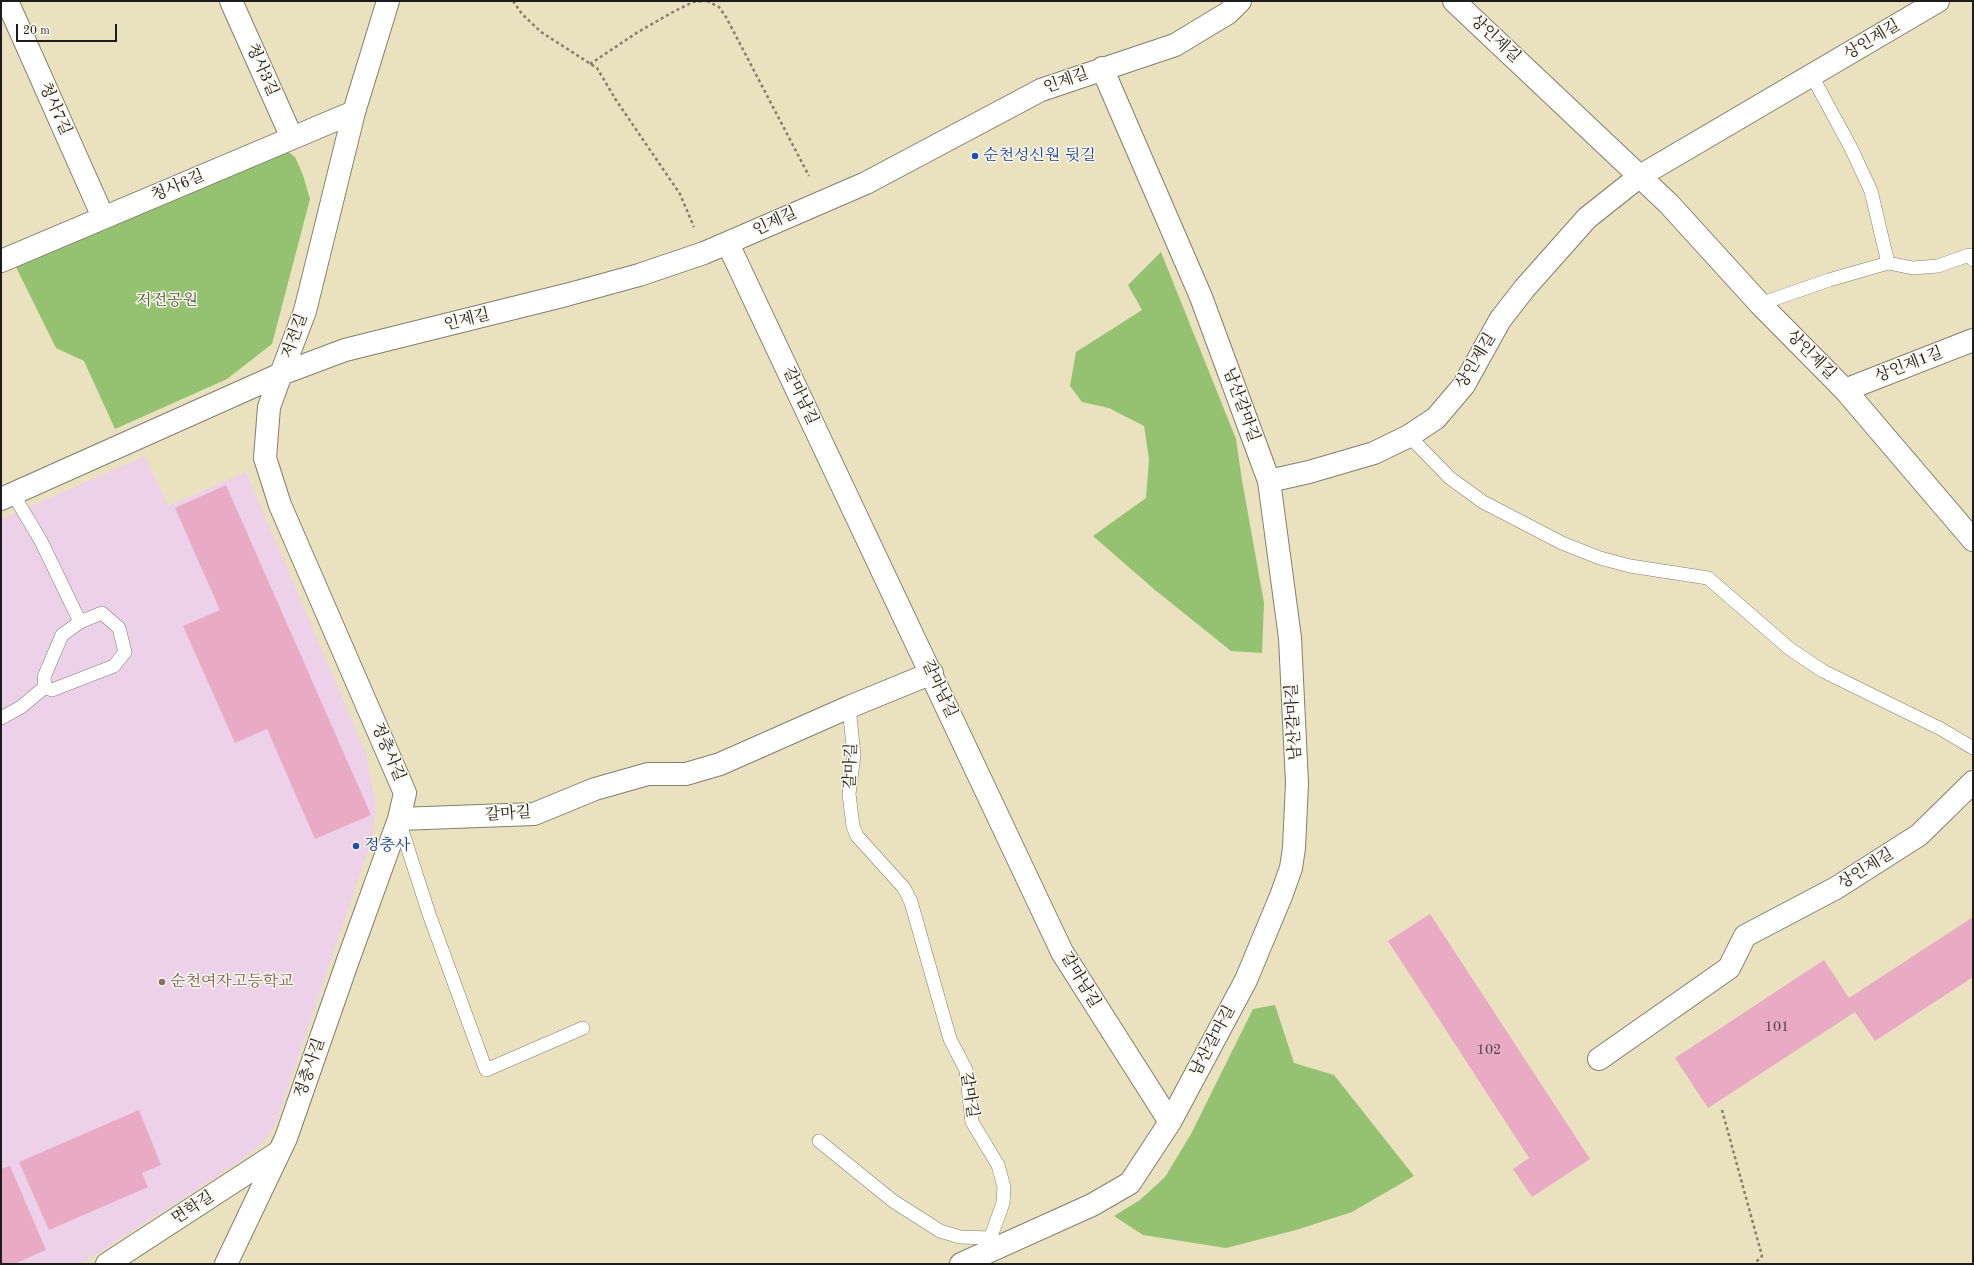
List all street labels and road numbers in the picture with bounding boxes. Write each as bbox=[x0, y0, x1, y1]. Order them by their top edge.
street label: 상인제길 bbox=[1466, 11, 1524, 67]
street label: 상인제길 bbox=[1841, 16, 1903, 64]
street label: 청사3길 bbox=[242, 41, 282, 99]
street label: 인제길 bbox=[1041, 64, 1091, 98]
street label: 청사7길 bbox=[35, 80, 75, 138]
street label: 청사6길 bbox=[149, 166, 207, 206]
street label: 인제길 bbox=[750, 204, 800, 240]
street label: 인제길 bbox=[442, 305, 492, 335]
street label: 저전길 bbox=[278, 311, 312, 361]
street label: 상인제길 bbox=[1782, 326, 1840, 384]
street label: 상인제길 bbox=[1452, 330, 1500, 392]
street label: 상인제1길 bbox=[1872, 343, 1946, 387]
street label: 갈마남길 bbox=[778, 364, 822, 428]
street label: 남산갈마길 bbox=[1219, 365, 1263, 445]
street label: 갈마남길 bbox=[917, 657, 961, 721]
street label: 남산갈마길 bbox=[1282, 683, 1306, 761]
street label: 정충사길 bbox=[367, 720, 409, 784]
street label: 갈마길 bbox=[841, 742, 861, 790]
street label: 갈마길 bbox=[484, 803, 532, 825]
street label: 상인제길 bbox=[1835, 844, 1897, 894]
street label: 갈마남길 bbox=[1056, 949, 1104, 1011]
street label: 남산갈마길 bbox=[1186, 1002, 1240, 1080]
street label: 정충사길 bbox=[291, 1036, 329, 1100]
street label: 갈마길 bbox=[956, 1071, 982, 1119]
street label: 면학길 bbox=[168, 1187, 218, 1229]

